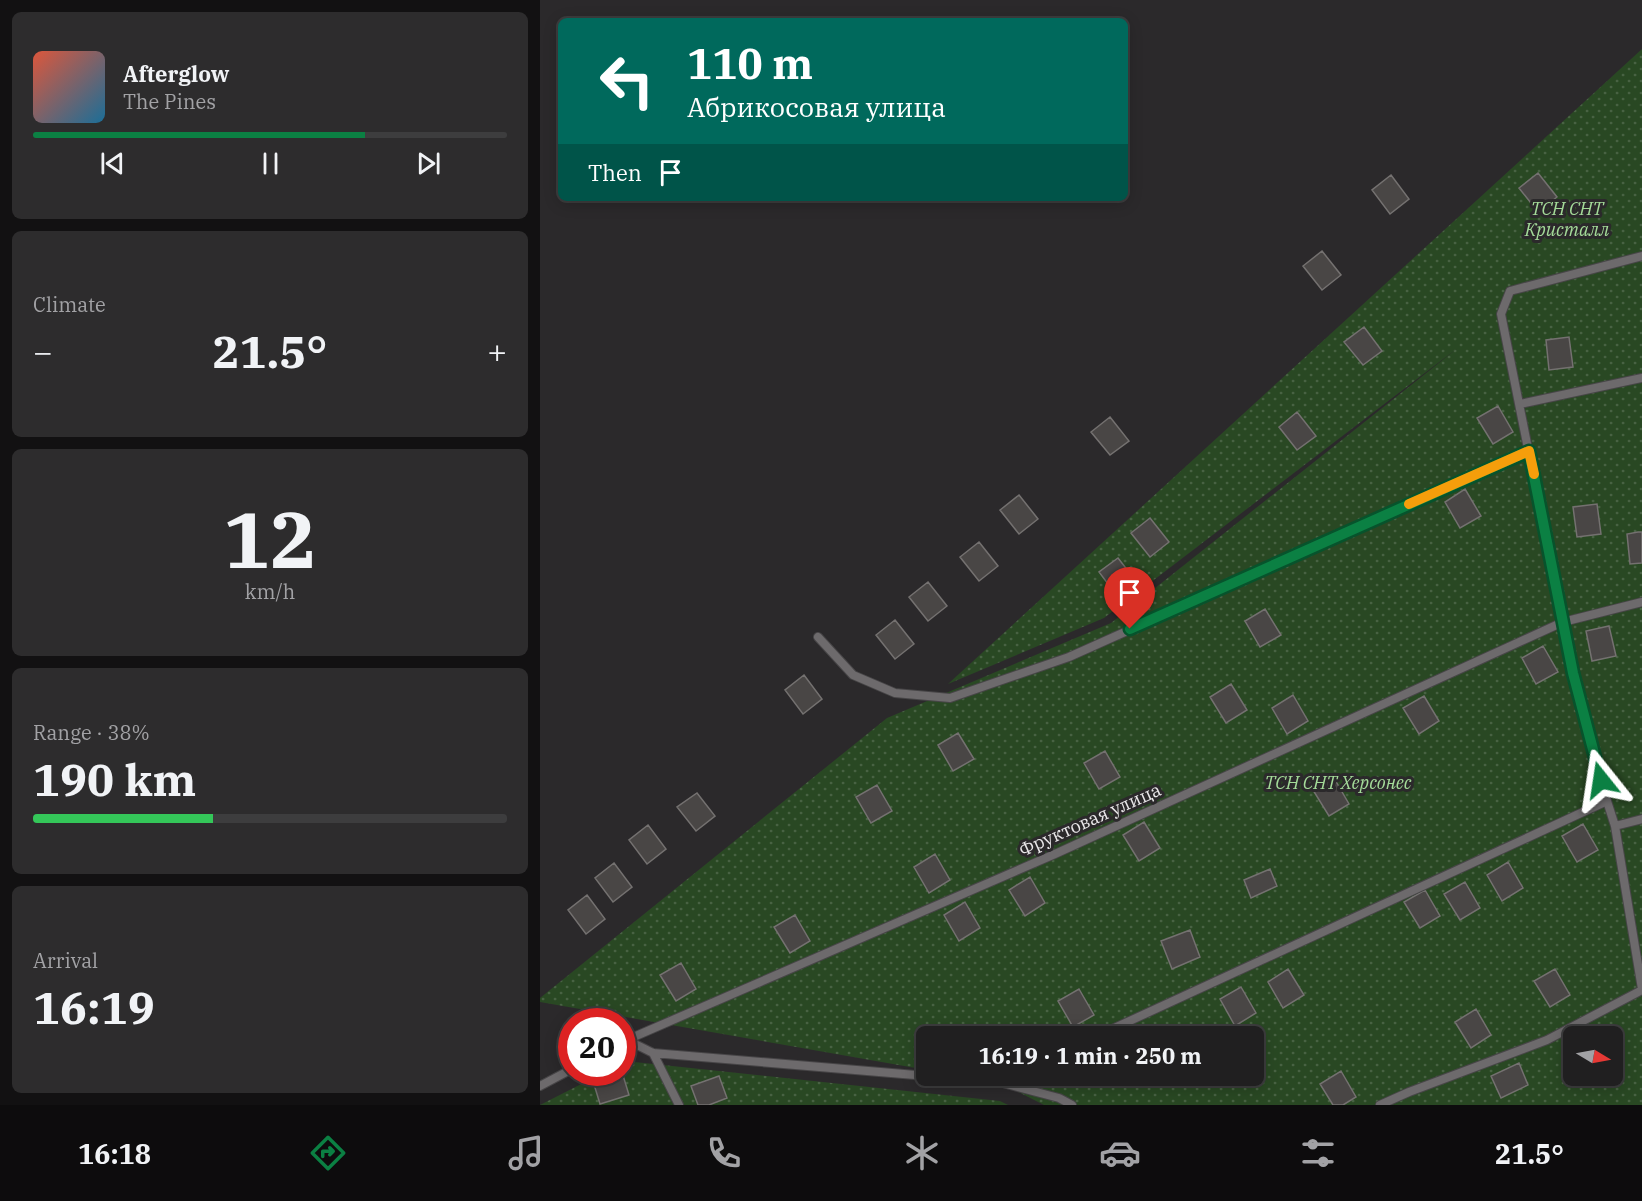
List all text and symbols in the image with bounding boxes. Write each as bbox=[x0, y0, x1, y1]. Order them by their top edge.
text: 110 m bbox=[687, 36, 813, 91]
icon: left bbox=[588, 42, 666, 120]
text: Afterglow bbox=[123, 59, 230, 88]
text: The Pines bbox=[123, 88, 216, 115]
text: Абрикосовая улица bbox=[687, 89, 946, 124]
icon: previous bbox=[96, 147, 129, 180]
icon: pause bbox=[254, 147, 287, 180]
icon: next bbox=[412, 147, 445, 180]
icon: arrive bbox=[654, 156, 687, 189]
text: Then bbox=[588, 158, 642, 187]
park label: ТСН СНТ Кристалл bbox=[1524, 197, 1610, 241]
text: Climate bbox=[33, 291, 106, 318]
text: 21.5° bbox=[213, 322, 327, 380]
text: − bbox=[33, 330, 53, 373]
text: + bbox=[487, 330, 507, 373]
text: 12 bbox=[223, 488, 317, 589]
pin bbox=[1104, 567, 1155, 629]
icon: arrive bbox=[1113, 576, 1146, 609]
text: km/h bbox=[245, 578, 295, 605]
text: Range · 38% bbox=[33, 719, 150, 746]
position arrow bbox=[1569, 748, 1633, 812]
text: 190 km bbox=[33, 750, 196, 808]
park label: ТСН СНТ Херсонес bbox=[1264, 771, 1412, 794]
street label: Фруктовая улица bbox=[1015, 778, 1165, 861]
text: Arrival bbox=[33, 947, 98, 974]
text: 16:19 bbox=[33, 978, 155, 1036]
speed limit sign: 20 bbox=[558, 1008, 636, 1086]
north arrow bbox=[1563, 1026, 1623, 1086]
map controls bbox=[1563, 1026, 1623, 1086]
text: 16:19 · 1 min · 250 m bbox=[978, 1041, 1202, 1070]
icon: directions bbox=[307, 1132, 349, 1174]
icon: music bbox=[505, 1132, 547, 1174]
icon: phone bbox=[703, 1132, 745, 1174]
icon: climate bbox=[901, 1132, 943, 1174]
icon: car bbox=[1099, 1132, 1141, 1174]
icon: filters bbox=[1297, 1132, 1339, 1174]
text: 16:18 bbox=[78, 1136, 151, 1171]
text: 21.5° bbox=[1495, 1136, 1564, 1171]

